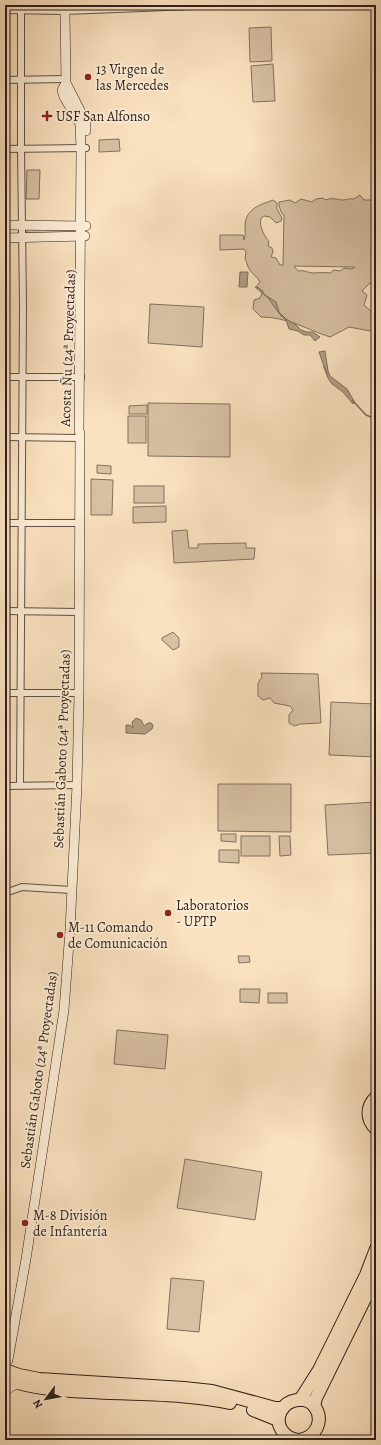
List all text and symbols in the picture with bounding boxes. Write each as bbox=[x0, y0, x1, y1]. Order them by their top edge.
place label: 13 Virgen de las Mercedes bbox=[96, 60, 169, 95]
marker: 13 Virgen de las Mercedes bbox=[83, 72, 93, 82]
place label: USF San Alfonso bbox=[56, 107, 150, 126]
marker: USF San Alfonso bbox=[41, 110, 53, 122]
street label: Acosta Ñu (24ª Proyectadas) bbox=[56, 269, 80, 428]
street label: Sebastián Gaboto (24ª Proyectadas) bbox=[49, 649, 75, 849]
place label: Laboratorios - UPTP bbox=[176, 896, 249, 931]
marker: Laboratorios - UPTP bbox=[163, 908, 173, 918]
place label: M-11 Comando de Comunicación bbox=[68, 918, 168, 953]
marker: M-11 Comando de Comunicación bbox=[55, 930, 65, 940]
street label: Sebastián Gaboto (24ª Proyectadas) bbox=[16, 970, 62, 1170]
place label: M-8 División de Infantería bbox=[33, 1206, 108, 1241]
marker: M-8 División de Infantería bbox=[20, 1218, 30, 1228]
north arrow bbox=[26, 1379, 66, 1419]
text: N bbox=[29, 1397, 46, 1411]

